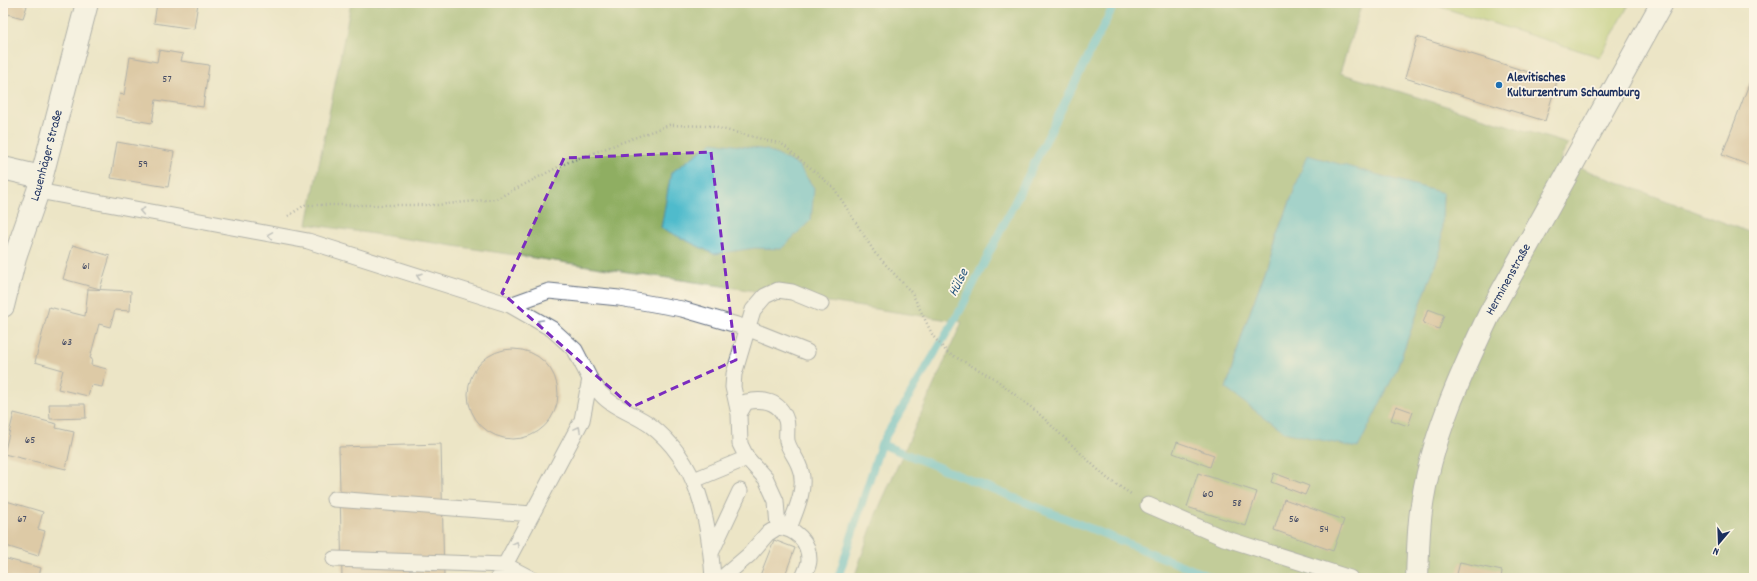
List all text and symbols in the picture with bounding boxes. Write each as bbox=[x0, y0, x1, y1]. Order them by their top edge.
place label: Alevitisches Kulturzentrum Schaumburg bbox=[1507, 69, 1640, 103]
house number: 57 bbox=[162, 72, 172, 88]
marker: Alevitisches Kulturzentrum Schaumburg bbox=[1494, 80, 1504, 90]
street label: Lauenhäger Straße bbox=[26, 107, 68, 204]
house number: 59 bbox=[138, 157, 148, 173]
one-way arrow bbox=[139, 207, 145, 216]
one-way arrow bbox=[267, 231, 273, 240]
street label: Herminenstraße bbox=[1481, 240, 1536, 319]
house number: 61 bbox=[82, 259, 90, 275]
water label: Hülse bbox=[944, 265, 975, 300]
one-way arrow bbox=[415, 272, 422, 281]
one-way arrow bbox=[537, 319, 544, 326]
house number: 63 bbox=[62, 335, 72, 351]
one-way arrow bbox=[573, 426, 580, 433]
house number: 65 bbox=[25, 433, 35, 449]
house number: 60 bbox=[1202, 487, 1214, 503]
house number: 58 bbox=[1232, 496, 1242, 512]
house number: 67 bbox=[17, 512, 27, 528]
house number: 56 bbox=[1289, 512, 1299, 528]
house number: 54 bbox=[1319, 522, 1329, 538]
north arrow bbox=[1699, 523, 1739, 563]
one-way arrow bbox=[511, 540, 519, 548]
text: N bbox=[1711, 542, 1722, 559]

